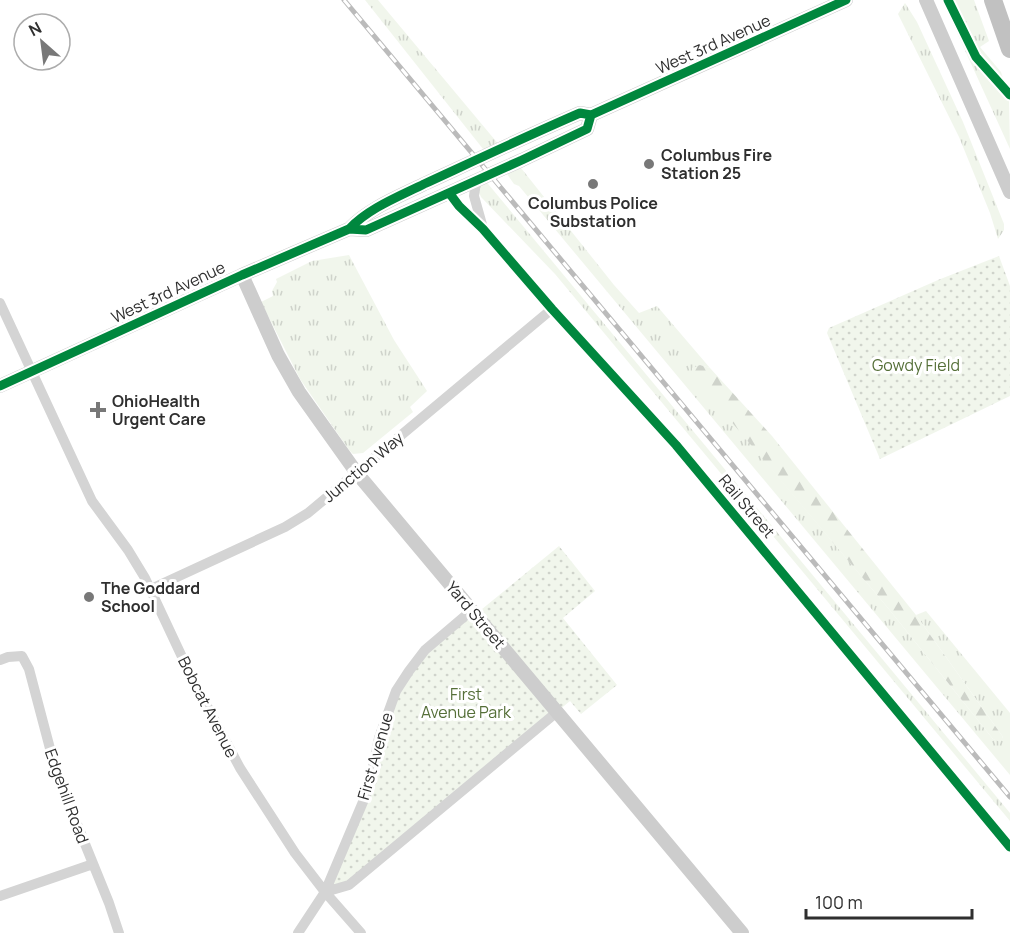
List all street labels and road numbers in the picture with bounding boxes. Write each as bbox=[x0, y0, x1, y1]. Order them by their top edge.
street label: West 3rd Avenue bbox=[652, 9, 774, 79]
street label: West 3rd Avenue bbox=[107, 256, 229, 328]
street label: Junction Way bbox=[318, 427, 408, 507]
street label: Rail Street bbox=[714, 470, 780, 542]
street label: Yard Street bbox=[441, 577, 511, 653]
street label: Bobcat Avenue bbox=[173, 653, 243, 761]
street label: First Avenue bbox=[352, 710, 398, 802]
street label: Edgehill Road bbox=[40, 746, 94, 846]

